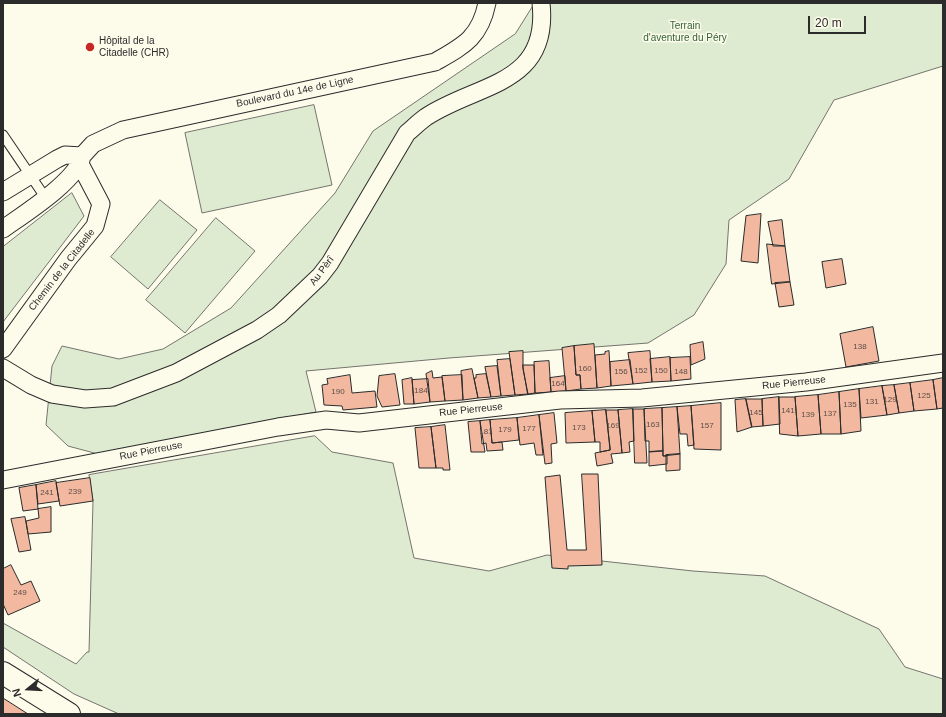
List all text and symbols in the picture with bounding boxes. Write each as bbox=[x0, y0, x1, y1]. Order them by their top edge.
scale bar bbox=[810, 8, 868, 34]
text: 20 m bbox=[815, 16, 842, 30]
park label: Terrain d'aventure du Péry bbox=[643, 20, 727, 44]
place label: Hôpital de la Citadelle (CHR) bbox=[99, 35, 169, 58]
marker: Hôpital de la Citadelle (CHR) bbox=[84, 41, 96, 53]
street label: Boulevard du 14e de Ligne bbox=[235, 74, 355, 110]
street label: Chemin de la Citadelle bbox=[26, 227, 98, 313]
street label: Au Pèrî bbox=[307, 254, 337, 288]
house number: 138 bbox=[853, 342, 867, 352]
house number: 160 bbox=[578, 364, 592, 374]
house number: 152 bbox=[634, 366, 648, 376]
house number: 150 bbox=[654, 366, 668, 376]
house number: 156 bbox=[614, 367, 628, 377]
house number: 148 bbox=[674, 367, 688, 377]
street label: Rue Pierreuse bbox=[762, 374, 826, 392]
house number: 164 bbox=[551, 379, 565, 389]
house number: 184 bbox=[414, 386, 428, 396]
house number: 190 bbox=[331, 387, 345, 397]
house number: 125 bbox=[917, 391, 931, 401]
house number: 129 bbox=[883, 395, 897, 405]
house number: 131 bbox=[865, 397, 879, 407]
house number: 135 bbox=[843, 400, 857, 410]
street label: Rue Pierreuse bbox=[439, 401, 503, 419]
house number: 141 bbox=[781, 406, 795, 416]
house number: 145 bbox=[749, 408, 763, 418]
house number: 137 bbox=[823, 409, 837, 419]
house number: 139 bbox=[801, 410, 815, 420]
house number: 163 bbox=[646, 420, 660, 430]
house number: 169 bbox=[606, 421, 620, 431]
house number: 157 bbox=[700, 421, 714, 431]
house number: 173 bbox=[572, 423, 586, 433]
house number: 177 bbox=[522, 424, 536, 434]
house number: 179 bbox=[498, 425, 512, 435]
house number: 181 bbox=[479, 427, 493, 437]
street label: Rue Pierreuse bbox=[118, 439, 184, 463]
house number: 239 bbox=[68, 487, 82, 497]
house number: 241 bbox=[40, 488, 54, 498]
house number: 249 bbox=[13, 588, 27, 598]
north arrow bbox=[8, 669, 48, 709]
text: N bbox=[10, 687, 24, 698]

